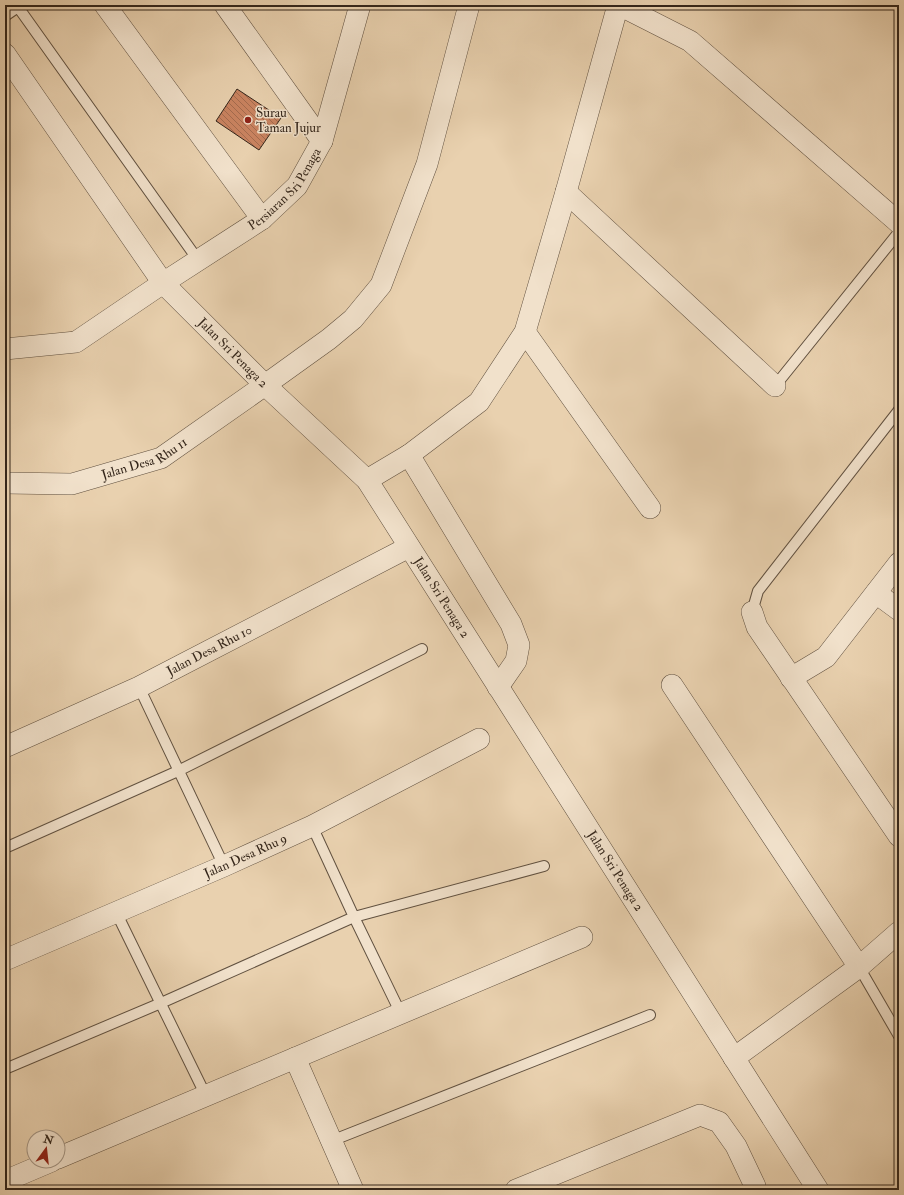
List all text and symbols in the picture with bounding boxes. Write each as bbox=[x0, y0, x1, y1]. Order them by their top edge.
place label: Surau Taman Jujur bbox=[256, 105, 321, 136]
marker: Surau Taman Jujur bbox=[243, 115, 253, 125]
street label: Persiaran Sri Penaga bbox=[245, 145, 325, 234]
street label: Jalan Sri Penaga 2 bbox=[194, 314, 272, 392]
street label: Jalan Desa Rhu 11 bbox=[99, 434, 191, 483]
street label: Jalan Sri Penaga 2 bbox=[409, 553, 473, 641]
street label: Jalan Desa Rhu 10 bbox=[163, 622, 255, 680]
street label: Jalan Sri Penaga 2 bbox=[583, 827, 647, 915]
street label: Jalan Desa Rhu 9 bbox=[201, 830, 290, 882]
north arrow bbox=[26, 1129, 66, 1169]
text: N bbox=[41, 1132, 56, 1148]

